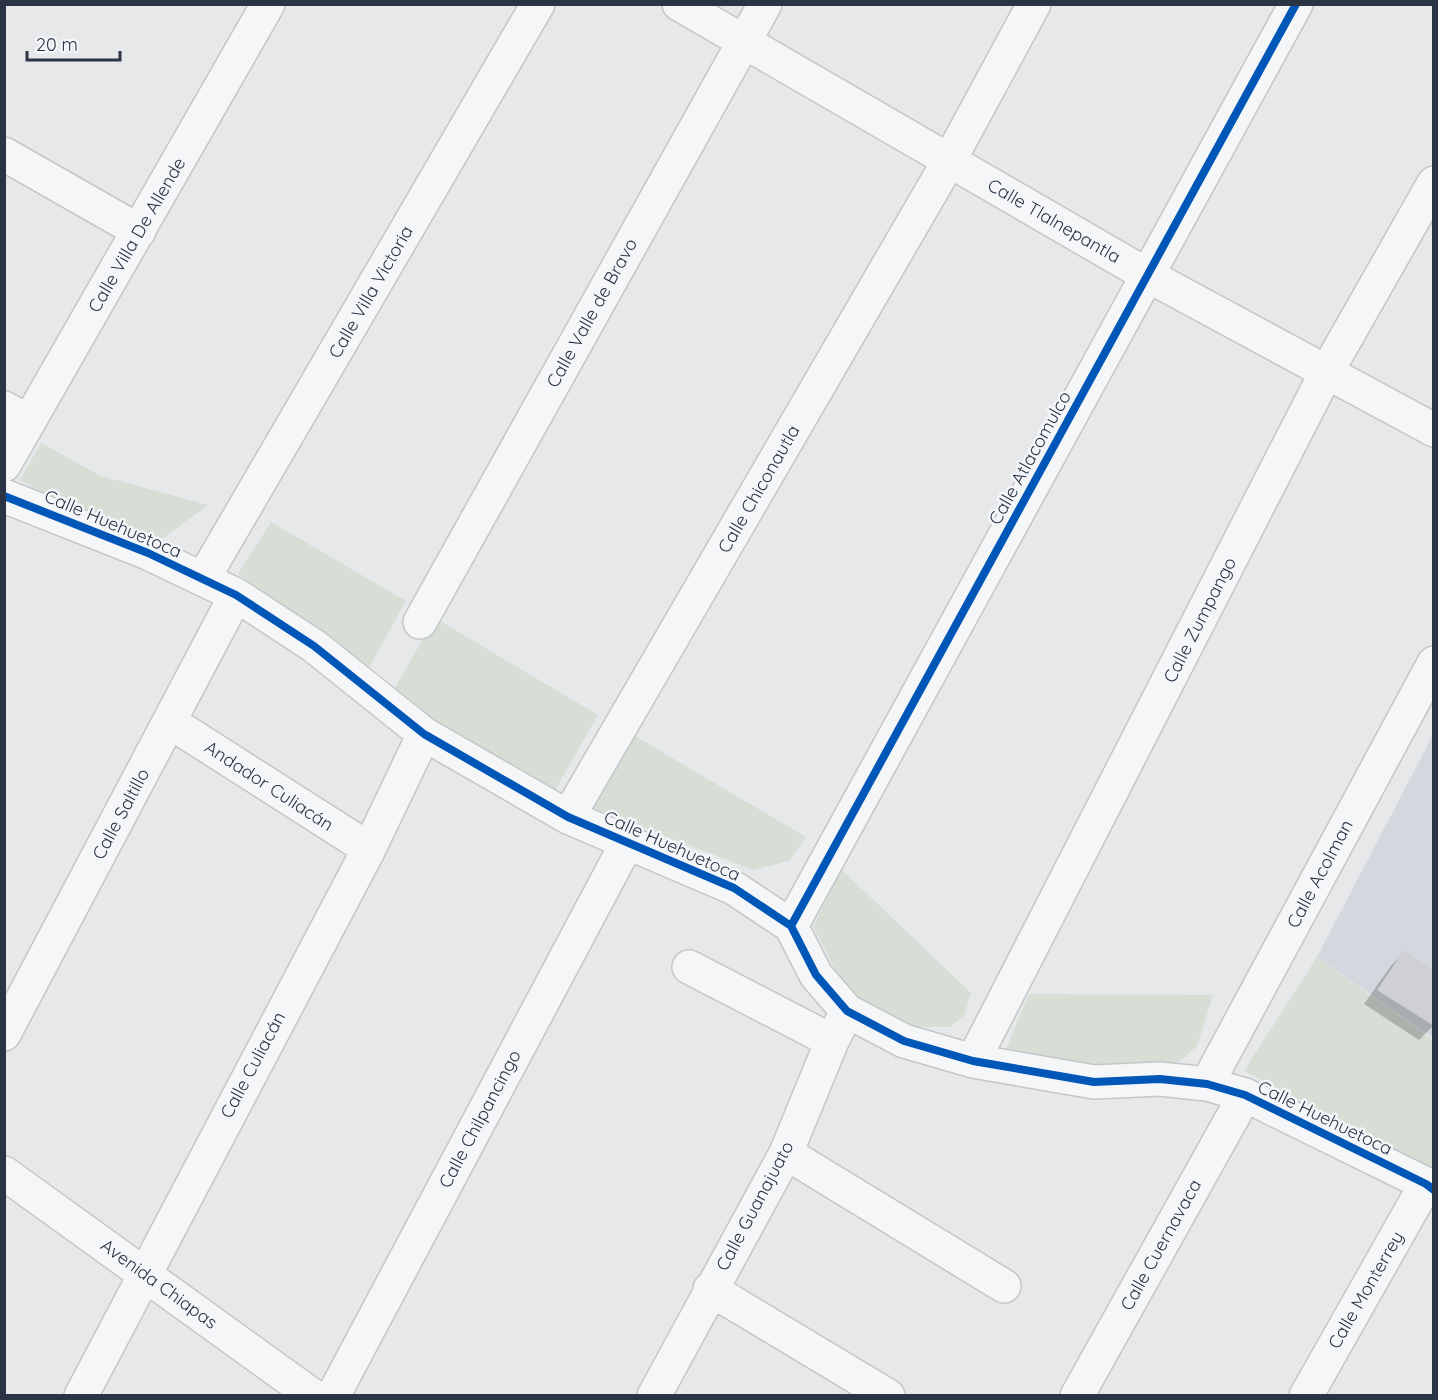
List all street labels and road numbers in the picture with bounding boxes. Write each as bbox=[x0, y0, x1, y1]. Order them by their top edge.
street label: Calle Villa De Allende bbox=[83, 153, 190, 316]
street label: Calle Tlalnepantla bbox=[984, 173, 1125, 268]
street label: Calle Villa Victoria bbox=[323, 221, 418, 362]
street label: Calle Valle de Bravo bbox=[541, 234, 642, 391]
street label: Calle Atlacomulco bbox=[983, 387, 1076, 529]
street label: Calle Chiconautla bbox=[713, 420, 805, 557]
street label: Calle Huehuetoca bbox=[41, 484, 185, 563]
street label: Calle Zumpango bbox=[1158, 553, 1241, 686]
street label: Andador Culiacán bbox=[201, 735, 338, 836]
street label: Calle Saltillo bbox=[87, 764, 154, 863]
street label: Calle Huehuetoca bbox=[600, 805, 744, 886]
street label: Calle Acolman bbox=[1281, 816, 1358, 932]
street label: Calle Culiacán bbox=[215, 1008, 290, 1122]
street label: Calle Chilpancingo bbox=[433, 1046, 526, 1192]
street label: Calle Huehuetoca bbox=[1254, 1075, 1396, 1160]
street label: Calle Guanajuato bbox=[711, 1137, 798, 1275]
street label: Calle Cuernavaca bbox=[1115, 1175, 1206, 1314]
street label: Calle Monterrey bbox=[1323, 1227, 1409, 1353]
street label: Avenida Chiapas bbox=[96, 1234, 222, 1334]

